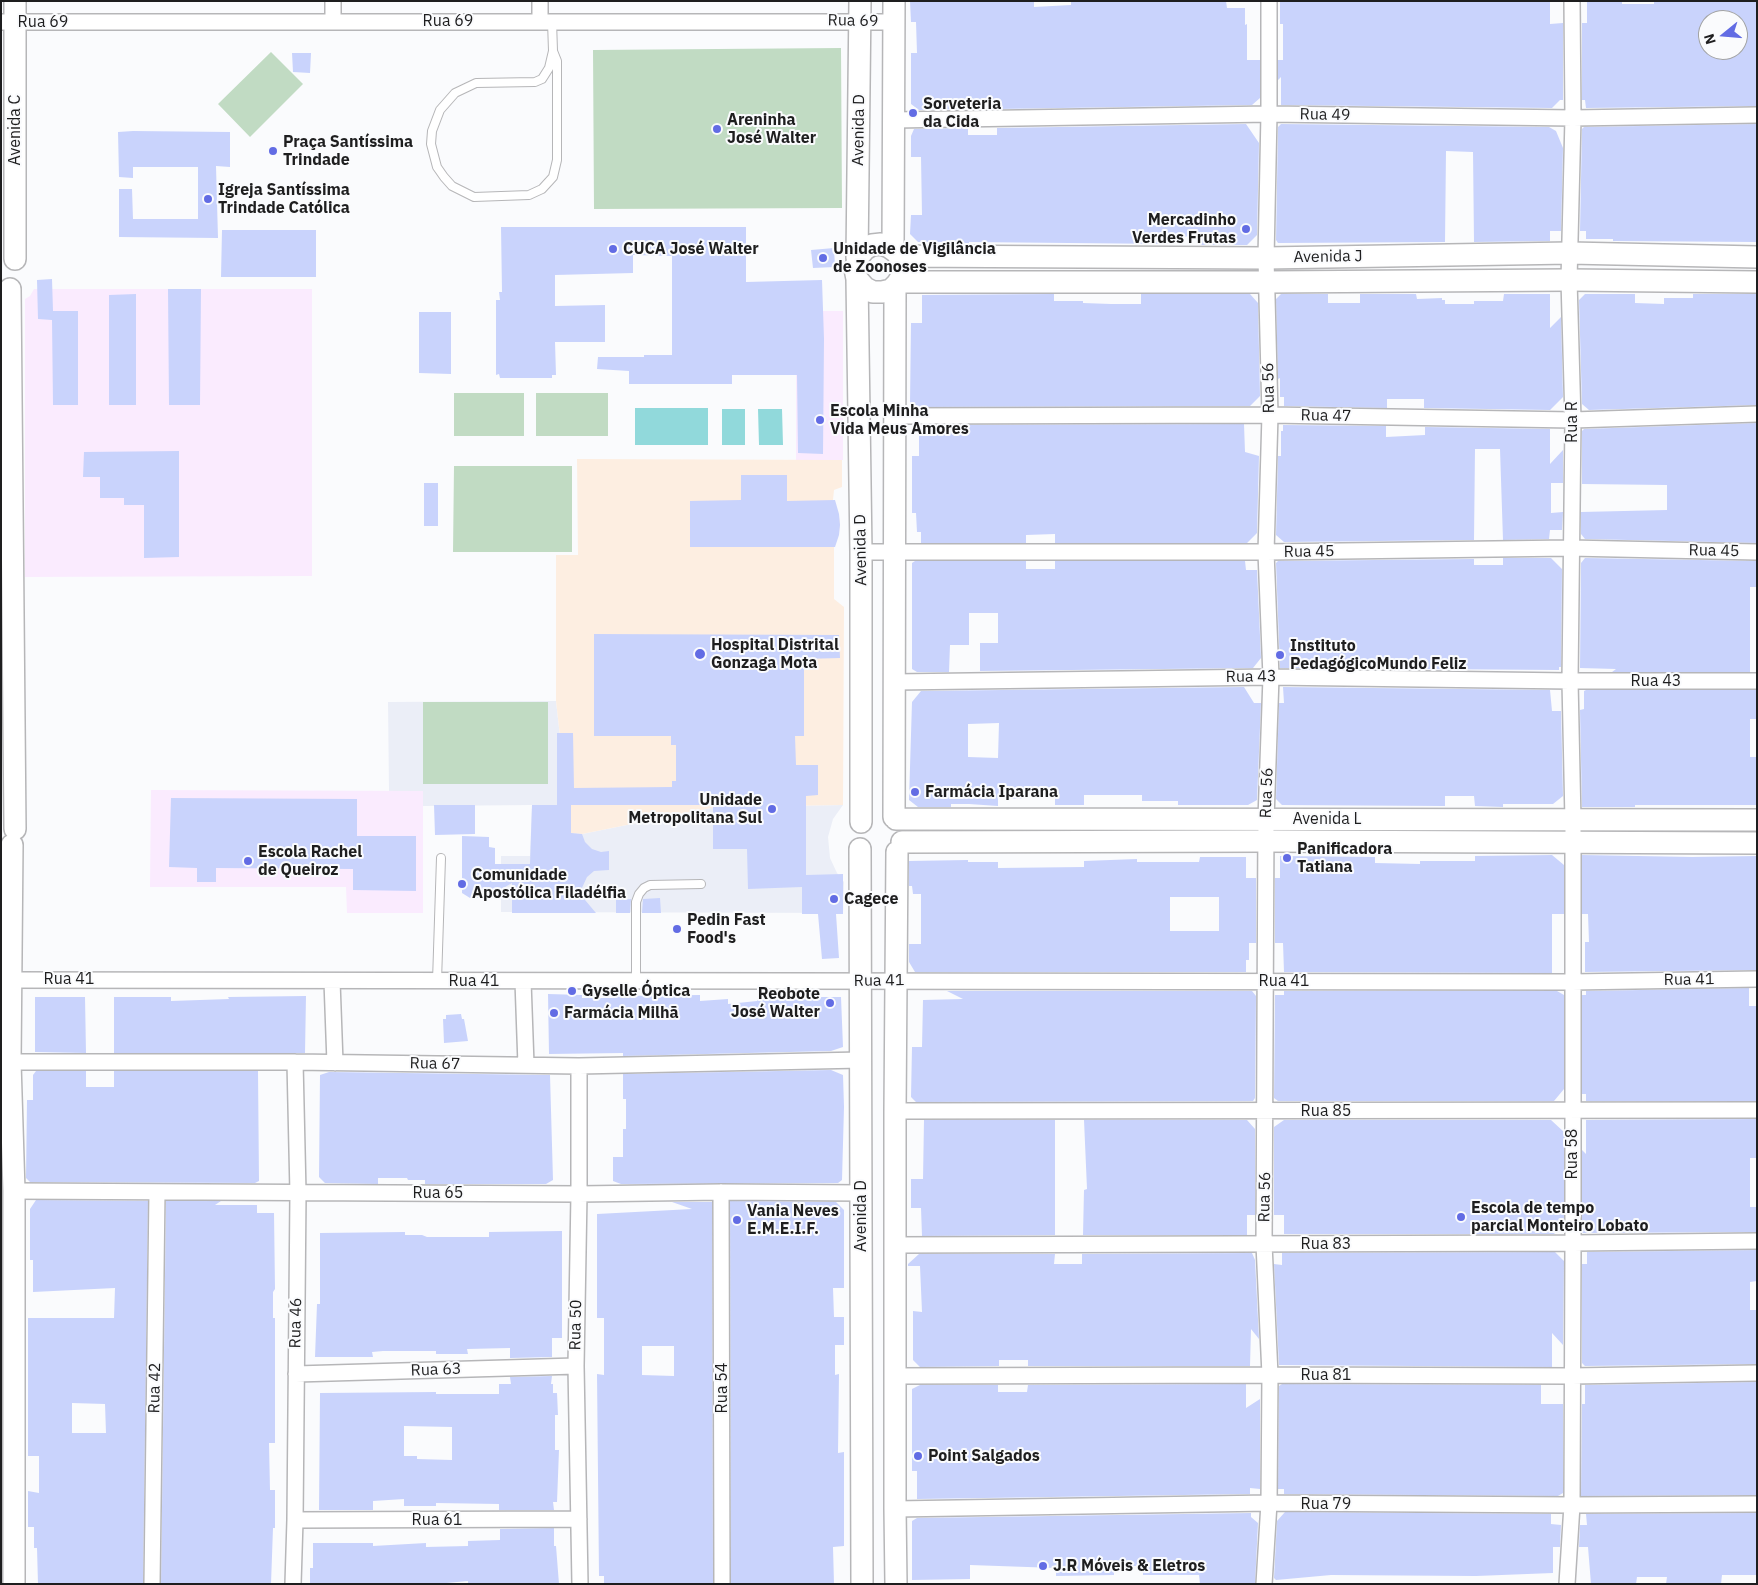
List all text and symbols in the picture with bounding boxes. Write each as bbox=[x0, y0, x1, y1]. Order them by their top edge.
north arrow bbox=[1698, 10, 1748, 60]
street label: Rua 69 bbox=[423, 11, 473, 31]
street label: Rua 69 bbox=[827, 11, 879, 31]
street label: Rua 69 bbox=[18, 12, 68, 32]
text: N bbox=[1700, 32, 1720, 47]
street label: Avenida C bbox=[5, 94, 25, 166]
street label: Avenida D bbox=[849, 94, 869, 166]
place label: Sorveteria da Cida bbox=[923, 94, 1001, 132]
street label: Rua 49 bbox=[1299, 105, 1351, 125]
marker: Sorveteria da Cida bbox=[907, 107, 919, 119]
place label: Areninha José Walter bbox=[727, 110, 816, 148]
marker: Areninha José Walter bbox=[711, 123, 723, 135]
place label: Praça Santíssima Trindade bbox=[283, 132, 413, 170]
marker: Praça Santíssima Trindade bbox=[267, 145, 279, 157]
place label: Igreja Santíssima Trindade Católica bbox=[218, 180, 350, 218]
marker: Igreja Santíssima Trindade Católica bbox=[202, 193, 214, 205]
place label: Mercadinho Verdes Frutas bbox=[1132, 210, 1236, 248]
marker: Mercadinho Verdes Frutas bbox=[1240, 223, 1252, 235]
place label: CUCA José Walter bbox=[623, 239, 759, 259]
place label: Unidade de Vigilância de Zoonoses bbox=[833, 239, 996, 277]
marker: CUCA José Walter bbox=[607, 243, 619, 255]
street label: Avenida J bbox=[1293, 247, 1363, 267]
marker: Unidade de Vigilância de Zoonoses bbox=[817, 252, 829, 264]
street label: Rua 56 bbox=[1259, 362, 1279, 414]
place label: Escola Minha Vida Meus Amores bbox=[830, 401, 969, 439]
street label: Rua R bbox=[1562, 401, 1582, 443]
street label: Rua 47 bbox=[1300, 406, 1352, 426]
marker: Escola Minha Vida Meus Amores bbox=[814, 414, 826, 426]
street label: Avenida D bbox=[851, 514, 871, 586]
street label: Rua 45 bbox=[1688, 541, 1740, 561]
street label: Rua 45 bbox=[1283, 542, 1335, 562]
place label: Hospital Distrital Gonzaga Mota bbox=[711, 635, 839, 673]
place label: Instituto PedagógicoMundo Feliz bbox=[1290, 636, 1467, 674]
marker: Hospital Distrital Gonzaga Mota bbox=[693, 647, 707, 661]
marker: Instituto PedagógicoMundo Feliz bbox=[1274, 649, 1286, 661]
street label: Rua 43 bbox=[1225, 667, 1277, 687]
street label: Rua 43 bbox=[1631, 671, 1681, 691]
street label: Rua 56 bbox=[1257, 767, 1277, 819]
place label: Farmácia Iparana bbox=[925, 782, 1058, 802]
marker: Farmácia Iparana bbox=[909, 786, 921, 798]
place label: Unidade Metropolitana Sul bbox=[628, 790, 762, 828]
marker: Unidade Metropolitana Sul bbox=[766, 803, 778, 815]
street label: Avenida L bbox=[1292, 809, 1362, 829]
place label: Panificadora Tatiana bbox=[1297, 839, 1392, 877]
place label: Escola Rachel de Queiroz bbox=[258, 842, 362, 880]
marker: Panificadora Tatiana bbox=[1281, 852, 1293, 864]
marker: Escola Rachel de Queiroz bbox=[242, 855, 254, 867]
place label: Comunidade Apostólica Filadélfia bbox=[472, 865, 626, 903]
marker: Comunidade Apostólica Filadélfia bbox=[456, 878, 468, 890]
place label: Cagece bbox=[844, 889, 898, 909]
marker: Cagece bbox=[828, 893, 840, 905]
place label: Pedin Fast Food's bbox=[687, 910, 766, 948]
marker: Pedin Fast Food's bbox=[671, 923, 683, 935]
street label: Rua 41 bbox=[44, 969, 94, 989]
street label: Rua 41 bbox=[1663, 970, 1715, 990]
street label: Rua 41 bbox=[449, 971, 499, 991]
street label: Rua 41 bbox=[853, 971, 905, 991]
street label: Rua 41 bbox=[1259, 971, 1309, 991]
place label: Gyselle Óptica bbox=[582, 981, 690, 1001]
place label: Reobote José Walter bbox=[731, 984, 820, 1022]
marker: Gyselle Óptica bbox=[566, 985, 578, 997]
marker: Reobote José Walter bbox=[824, 997, 836, 1009]
place label: Farmácia Milhã bbox=[564, 1003, 679, 1023]
marker: Farmácia Milhã bbox=[548, 1007, 560, 1019]
street label: Rua 67 bbox=[409, 1054, 461, 1074]
street label: Rua 85 bbox=[1301, 1101, 1351, 1121]
street label: Rua 58 bbox=[1562, 1129, 1582, 1179]
street label: Rua 56 bbox=[1255, 1171, 1275, 1223]
street label: Avenida D bbox=[851, 1180, 871, 1252]
street label: Rua 65 bbox=[413, 1183, 463, 1203]
place label: Escola de tempo parcial Monteiro Lobato bbox=[1471, 1198, 1648, 1236]
place label: Vania Neves E.M.E.I.F. bbox=[747, 1201, 839, 1239]
marker: Escola de tempo parcial Monteiro Lobato bbox=[1455, 1211, 1467, 1223]
marker: Vania Neves E.M.E.I.F. bbox=[731, 1214, 743, 1226]
street label: Rua 83 bbox=[1301, 1234, 1351, 1254]
street label: Rua 46 bbox=[286, 1297, 306, 1349]
street label: Rua 50 bbox=[566, 1299, 586, 1351]
street label: Rua 63 bbox=[410, 1360, 462, 1380]
street label: Rua 42 bbox=[145, 1362, 165, 1414]
street label: Rua 54 bbox=[712, 1363, 732, 1413]
street label: Rua 81 bbox=[1301, 1365, 1351, 1385]
place label: Point Salgados bbox=[928, 1446, 1040, 1466]
marker: Point Salgados bbox=[912, 1450, 924, 1462]
street label: Rua 79 bbox=[1301, 1494, 1351, 1514]
street label: Rua 61 bbox=[412, 1510, 462, 1530]
place label: J.R Móveis & Eletros bbox=[1053, 1556, 1205, 1576]
marker: J.R Móveis & Eletros bbox=[1037, 1560, 1049, 1572]

